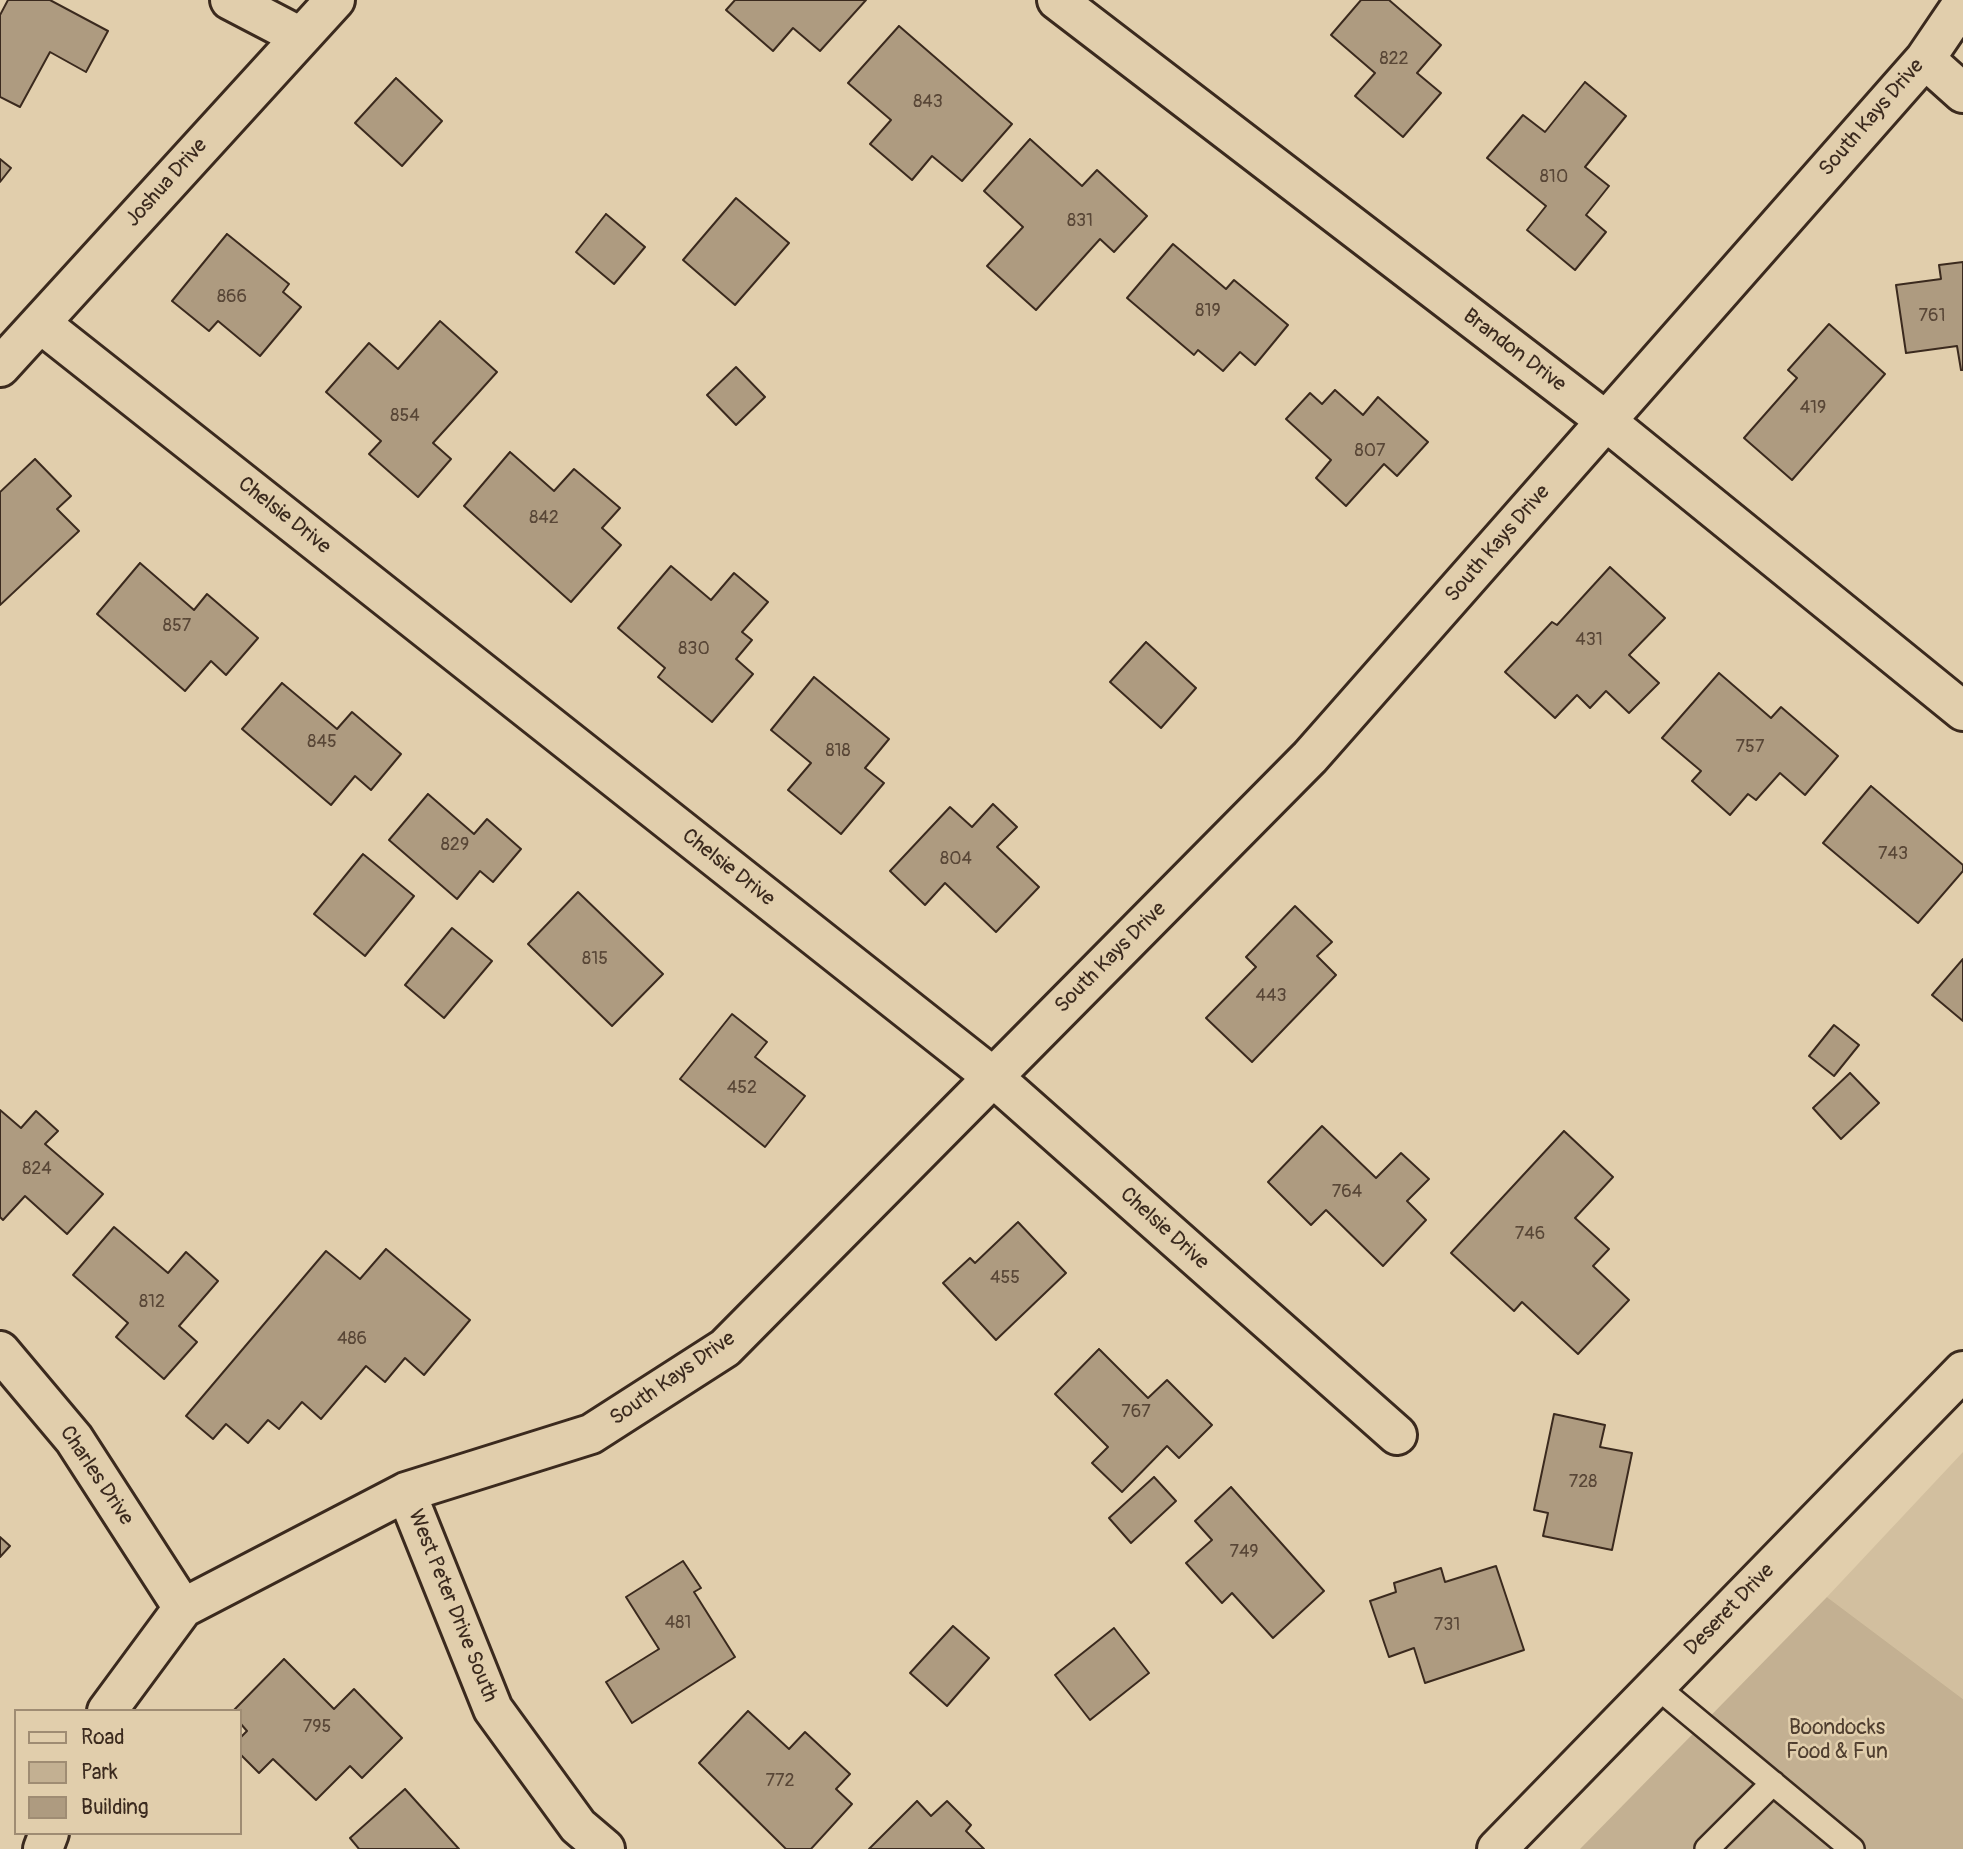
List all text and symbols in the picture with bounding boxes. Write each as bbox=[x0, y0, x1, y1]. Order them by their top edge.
house number: 822 bbox=[1379, 48, 1409, 70]
street label: South Kays Drive bbox=[1814, 54, 1930, 182]
house number: 843 bbox=[913, 91, 943, 113]
street label: Joshua Drive bbox=[121, 134, 213, 232]
house number: 810 bbox=[1540, 166, 1568, 188]
house number: 831 bbox=[1067, 210, 1093, 232]
house number: 866 bbox=[217, 286, 247, 308]
house number: 819 bbox=[1195, 300, 1221, 322]
street label: Brandon Drive bbox=[1457, 304, 1571, 398]
house number: 761 bbox=[1918, 305, 1946, 327]
house number: 419 bbox=[1800, 397, 1826, 419]
house number: 854 bbox=[390, 405, 420, 427]
house number: 807 bbox=[1355, 440, 1385, 462]
street label: Chelsie Drive bbox=[232, 472, 336, 560]
street label: South Kays Drive bbox=[1440, 480, 1556, 608]
house number: 842 bbox=[529, 507, 559, 529]
house number: 857 bbox=[163, 615, 191, 637]
house number: 431 bbox=[1575, 629, 1603, 651]
house number: 830 bbox=[678, 638, 710, 660]
house number: 845 bbox=[307, 731, 337, 753]
house number: 757 bbox=[1736, 736, 1764, 758]
house number: 818 bbox=[825, 740, 851, 762]
street label: Chelsie Drive bbox=[676, 824, 780, 912]
house number: 829 bbox=[441, 834, 469, 856]
house number: 743 bbox=[1878, 843, 1908, 865]
house number: 804 bbox=[940, 848, 972, 870]
street label: South Kays Drive bbox=[1050, 897, 1172, 1019]
house number: 815 bbox=[582, 948, 608, 970]
house number: 443 bbox=[1256, 985, 1286, 1007]
house number: 452 bbox=[727, 1077, 757, 1099]
house number: 824 bbox=[22, 1158, 52, 1180]
house number: 764 bbox=[1332, 1181, 1362, 1203]
street label: Chelsie Drive bbox=[1114, 1182, 1214, 1276]
house number: 746 bbox=[1515, 1223, 1545, 1245]
house number: 455 bbox=[990, 1267, 1020, 1289]
house number: 812 bbox=[139, 1291, 165, 1313]
street label: South Kays Drive bbox=[606, 1326, 740, 1432]
house number: 486 bbox=[337, 1328, 367, 1350]
house number: 767 bbox=[1121, 1401, 1151, 1423]
street label: Charles Drive bbox=[54, 1422, 138, 1530]
house number: 728 bbox=[1569, 1471, 1597, 1493]
street label: West Peter Drive South bbox=[402, 1506, 502, 1706]
house number: 749 bbox=[1229, 1541, 1259, 1563]
street label: Deseret Drive bbox=[1680, 1559, 1780, 1661]
house number: 481 bbox=[665, 1612, 691, 1634]
house number: 731 bbox=[1434, 1614, 1460, 1636]
legend bbox=[14, 1709, 242, 1835]
house number: 795 bbox=[303, 1716, 331, 1738]
park label: Boondocks Food & Fun bbox=[1786, 1716, 1888, 1766]
text: Road bbox=[81, 1724, 125, 1751]
text: Park bbox=[81, 1759, 118, 1786]
house number: 772 bbox=[765, 1770, 795, 1792]
text: Building bbox=[81, 1794, 148, 1821]

